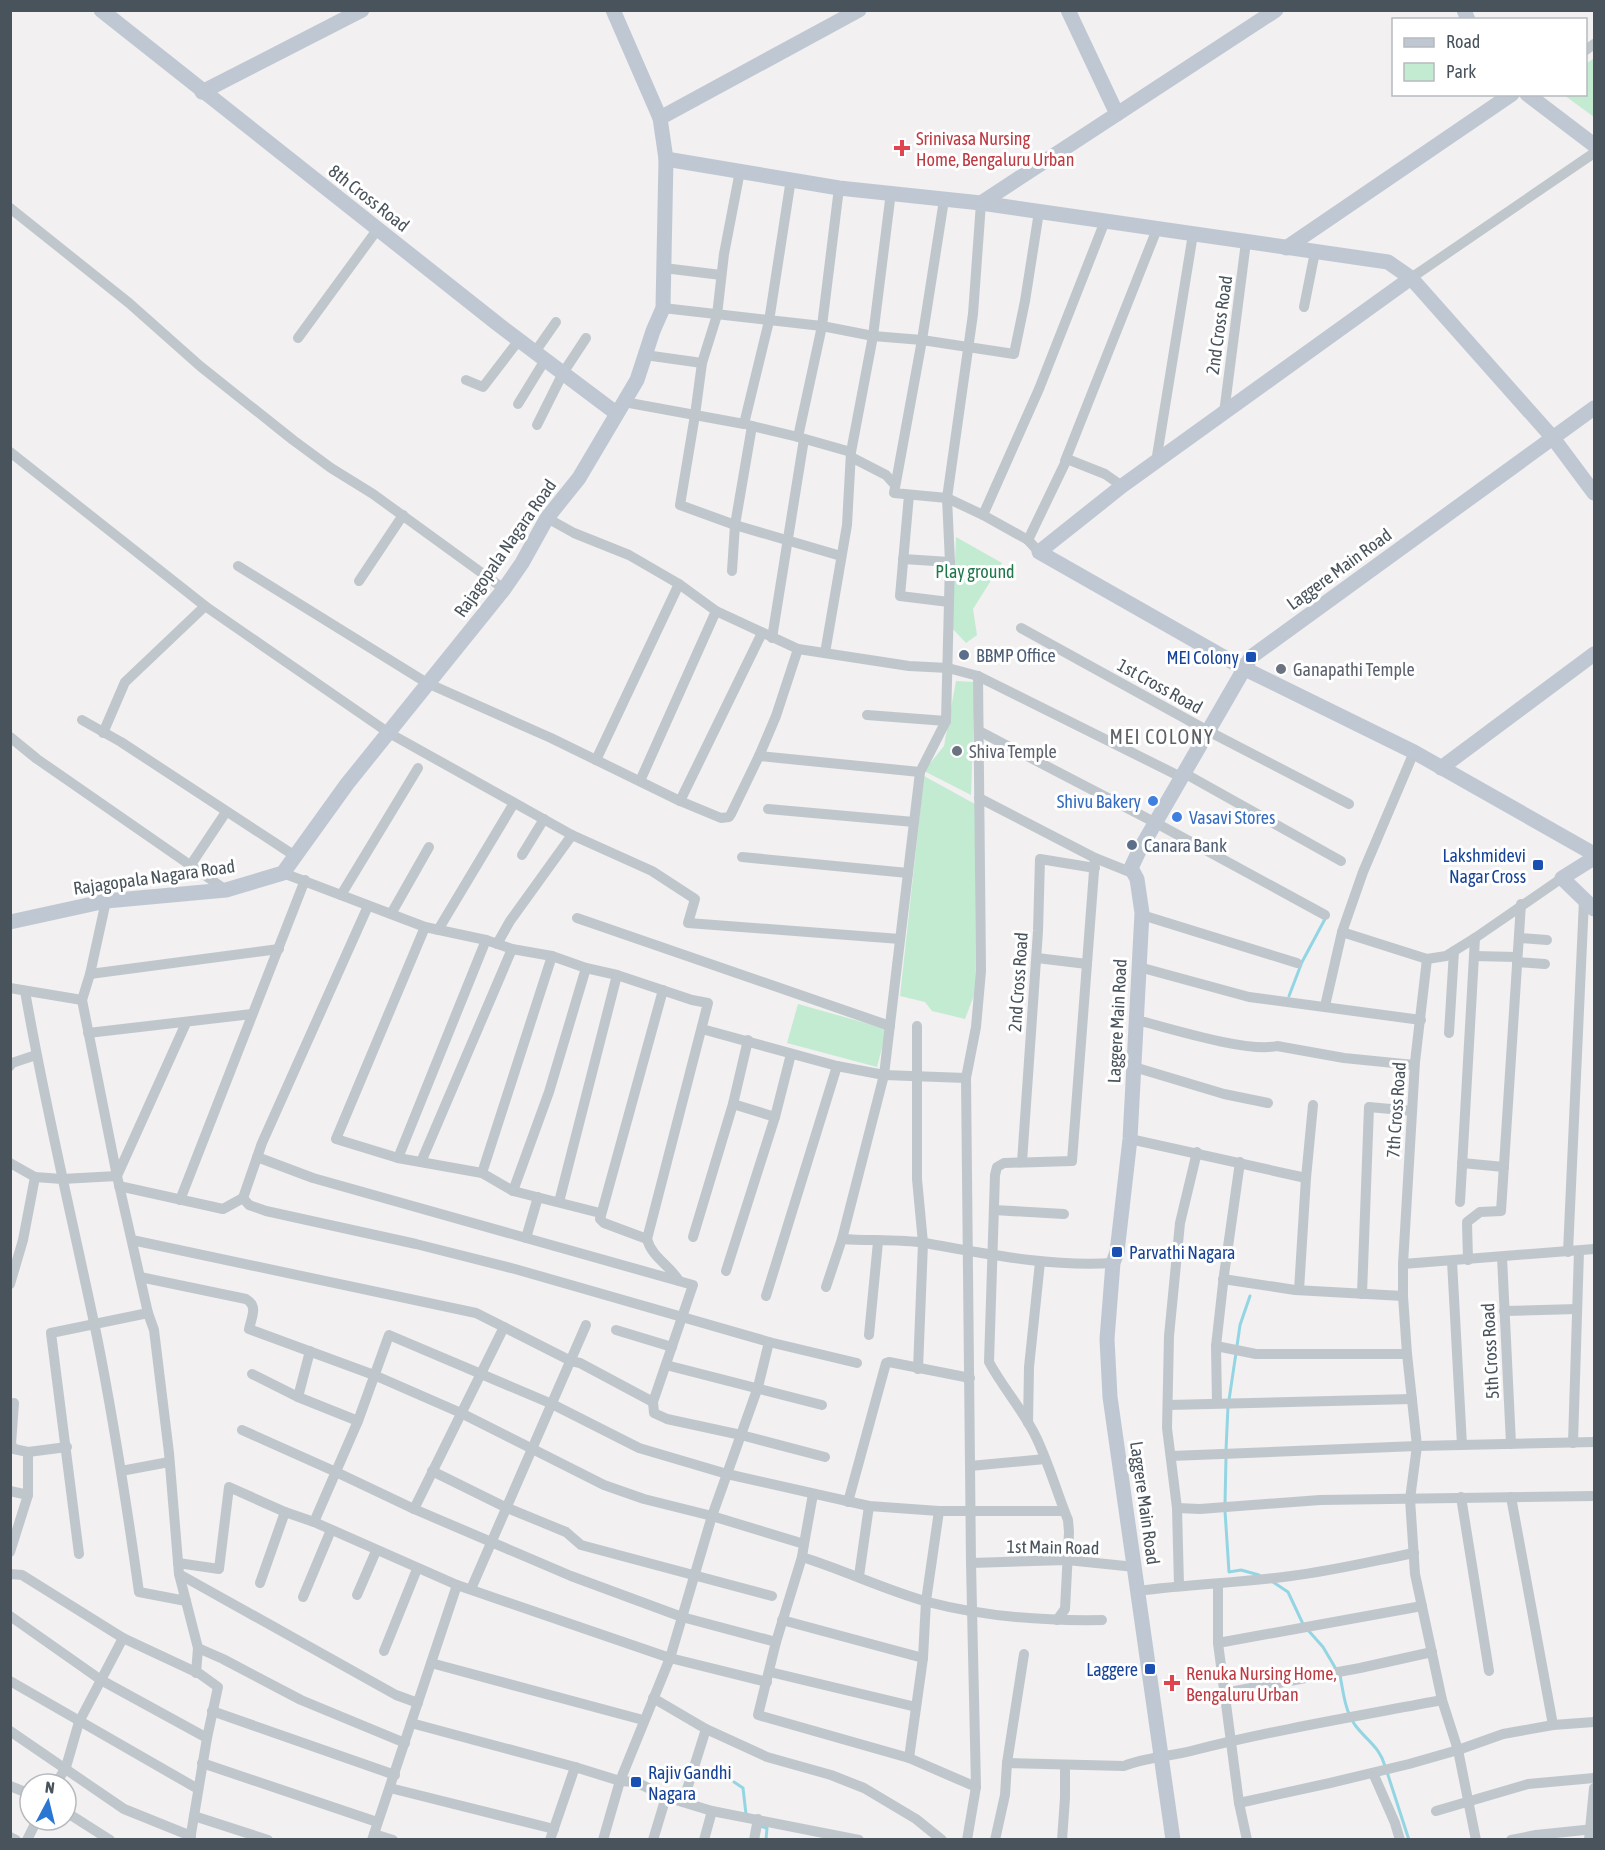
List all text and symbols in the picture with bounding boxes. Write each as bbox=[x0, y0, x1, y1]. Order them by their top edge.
legend bbox=[1392, 18, 1587, 96]
text: Road bbox=[1446, 31, 1480, 52]
text: Park bbox=[1446, 61, 1476, 82]
place label: Srinivasa Nursing Home, Bengaluru Urban bbox=[916, 128, 1074, 170]
marker: Srinivasa Nursing Home, Bengaluru Urban bbox=[893, 139, 911, 157]
street label: 8th Cross Road bbox=[325, 160, 413, 236]
street label: 2nd Cross Road bbox=[1202, 274, 1236, 376]
street label: Rajagopala Nagara Road bbox=[450, 475, 560, 621]
street label: Laggere Main Road bbox=[1283, 524, 1395, 614]
park label: Play ground bbox=[935, 561, 1015, 582]
place label: BBMP Office bbox=[976, 645, 1056, 666]
place label: MEI Colony bbox=[1166, 647, 1239, 668]
marker: BBMP Office bbox=[957, 648, 971, 662]
marker: MEI Colony bbox=[1244, 650, 1258, 664]
street label: 1st Cross Road bbox=[1114, 654, 1206, 718]
place label: Ganapathi Temple bbox=[1293, 659, 1415, 680]
marker: Ganapathi Temple bbox=[1274, 662, 1288, 676]
district label: MEI COLONY bbox=[1110, 725, 1214, 748]
place label: Shiva Temple bbox=[969, 741, 1057, 762]
marker: Shiva Temple bbox=[950, 744, 964, 758]
place label: Shivu Bakery bbox=[1057, 791, 1141, 812]
marker: Shivu Bakery bbox=[1146, 794, 1160, 808]
place label: Vasavi Stores bbox=[1189, 807, 1275, 828]
marker: Vasavi Stores bbox=[1170, 810, 1184, 824]
place label: Canara Bank bbox=[1144, 835, 1227, 856]
marker: Canara Bank bbox=[1125, 838, 1139, 852]
place label: Lakshmidevi Nagar Cross bbox=[1442, 845, 1526, 887]
street label: Rajagopala Nagara Road bbox=[72, 855, 236, 899]
marker: Lakshmidevi Nagar Cross bbox=[1531, 858, 1545, 872]
street label: 2nd Cross Road bbox=[1004, 932, 1032, 1032]
street label: Laggere Main Road bbox=[1103, 958, 1131, 1084]
street label: 7th Cross Road bbox=[1382, 1061, 1410, 1159]
place label: Parvathi Nagara bbox=[1129, 1242, 1235, 1263]
marker: Parvathi Nagara bbox=[1110, 1245, 1124, 1259]
street label: 5th Cross Road bbox=[1477, 1302, 1503, 1400]
street label: Laggere Main Road bbox=[1126, 1440, 1164, 1566]
street label: 1st Main Road bbox=[1007, 1536, 1099, 1558]
place label: Laggere bbox=[1086, 1659, 1138, 1680]
marker: Laggere bbox=[1143, 1662, 1157, 1676]
place label: Renuka Nursing Home, Bengaluru Urban bbox=[1186, 1663, 1337, 1705]
marker: Renuka Nursing Home, Bengaluru Urban bbox=[1163, 1674, 1181, 1692]
place label: Rajiv Gandhi Nagara bbox=[648, 1762, 732, 1804]
north arrow bbox=[18, 1772, 78, 1832]
marker: Rajiv Gandhi Nagara bbox=[629, 1775, 643, 1789]
text: N bbox=[44, 1778, 56, 1797]

